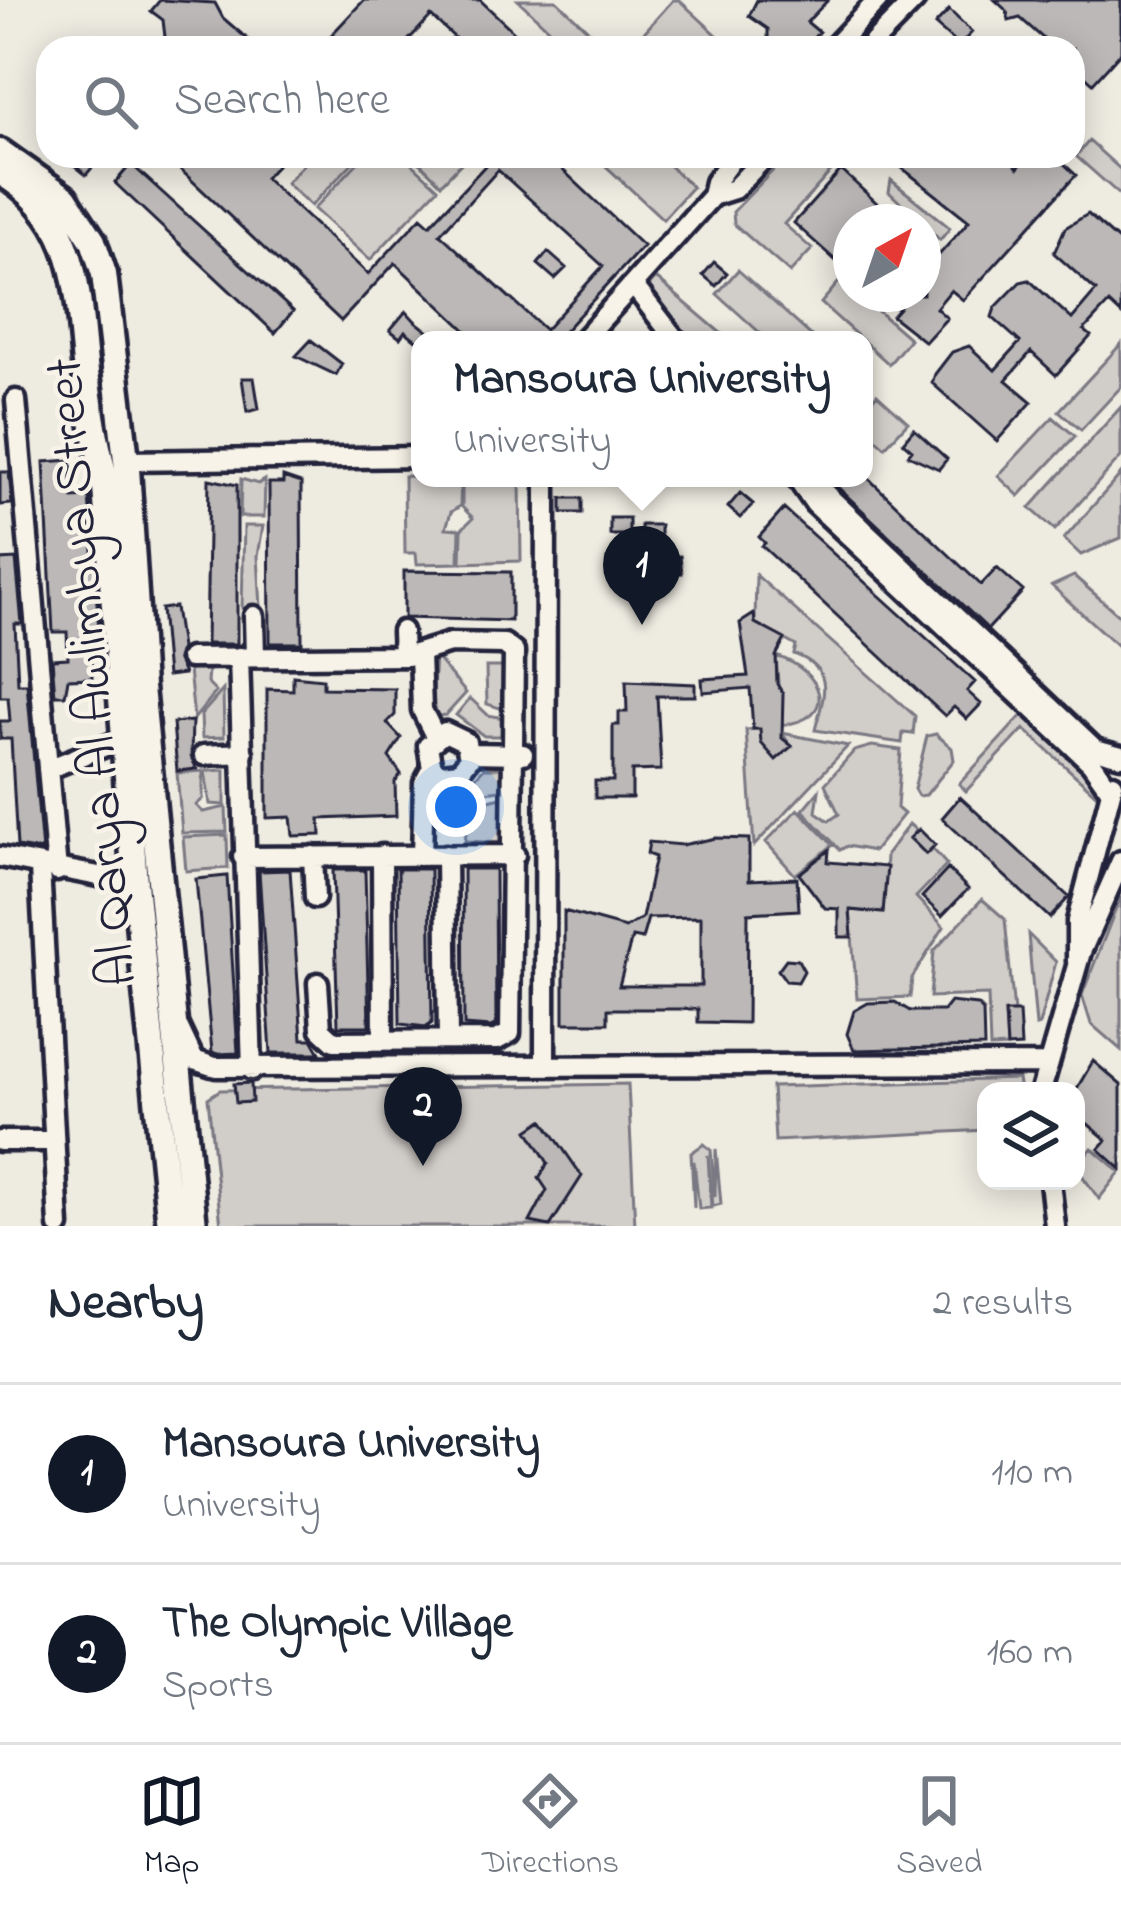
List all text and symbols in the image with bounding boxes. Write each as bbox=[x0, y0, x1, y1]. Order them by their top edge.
search box bbox=[36, 36, 1085, 168]
icon: search bbox=[78, 69, 144, 135]
text: Search here bbox=[174, 69, 390, 135]
north arrow bbox=[833, 204, 941, 312]
popup bbox=[411, 331, 873, 487]
text: Mansoura University bbox=[453, 348, 831, 414]
street label: Al Qarya Al Awlimbya Street bbox=[28, 355, 160, 989]
text: University bbox=[453, 414, 611, 471]
pin: 1 bbox=[603, 526, 681, 625]
your location bbox=[426, 777, 486, 837]
pin: 2 bbox=[384, 1067, 462, 1166]
map controls bbox=[977, 1082, 1085, 1190]
button: layers bbox=[977, 1082, 1085, 1190]
text: Nearby bbox=[48, 1267, 204, 1342]
text: 2 results bbox=[933, 1276, 1073, 1333]
text: Mansoura University bbox=[162, 1412, 540, 1478]
text: 1 bbox=[81, 1445, 93, 1502]
text: 110 m bbox=[991, 1445, 1073, 1502]
text: University bbox=[162, 1478, 320, 1535]
text: The Olympic Village bbox=[162, 1592, 513, 1658]
text: 2 bbox=[77, 1625, 97, 1682]
text: 160 m bbox=[987, 1625, 1073, 1682]
text: Sports bbox=[162, 1658, 274, 1715]
tab: Map bbox=[139, 1768, 205, 1888]
tab: Directions bbox=[482, 1768, 619, 1888]
tab: Saved bbox=[896, 1768, 982, 1888]

